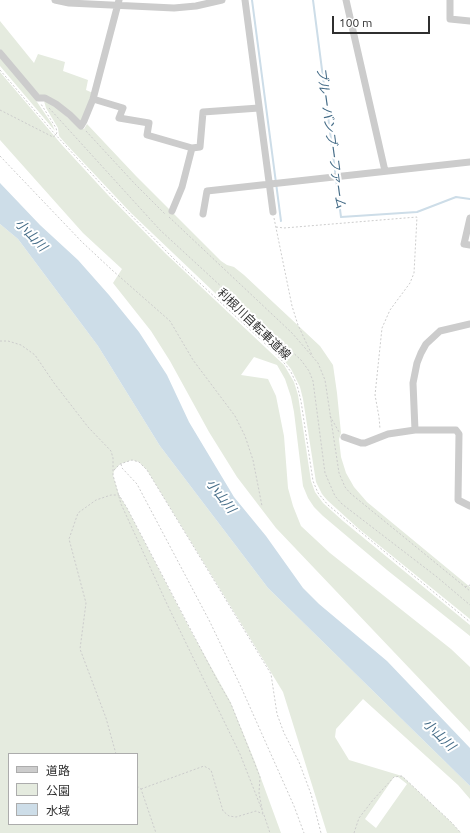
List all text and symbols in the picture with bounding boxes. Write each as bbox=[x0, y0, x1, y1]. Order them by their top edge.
scale bar bbox=[334, 8, 432, 34]
text: 100 m bbox=[339, 16, 372, 29]
water label: ブルーバンブーファーム bbox=[313, 66, 349, 210]
water label: 小山川 bbox=[12, 216, 50, 254]
street label: 利根川自転車道線 bbox=[214, 285, 294, 363]
water label: 小山川 bbox=[203, 476, 239, 516]
water label: 小山川 bbox=[420, 716, 458, 754]
legend bbox=[8, 753, 138, 825]
text: 道路 bbox=[46, 764, 70, 777]
text: 公園 bbox=[46, 784, 70, 797]
text: 水域 bbox=[46, 804, 70, 817]

